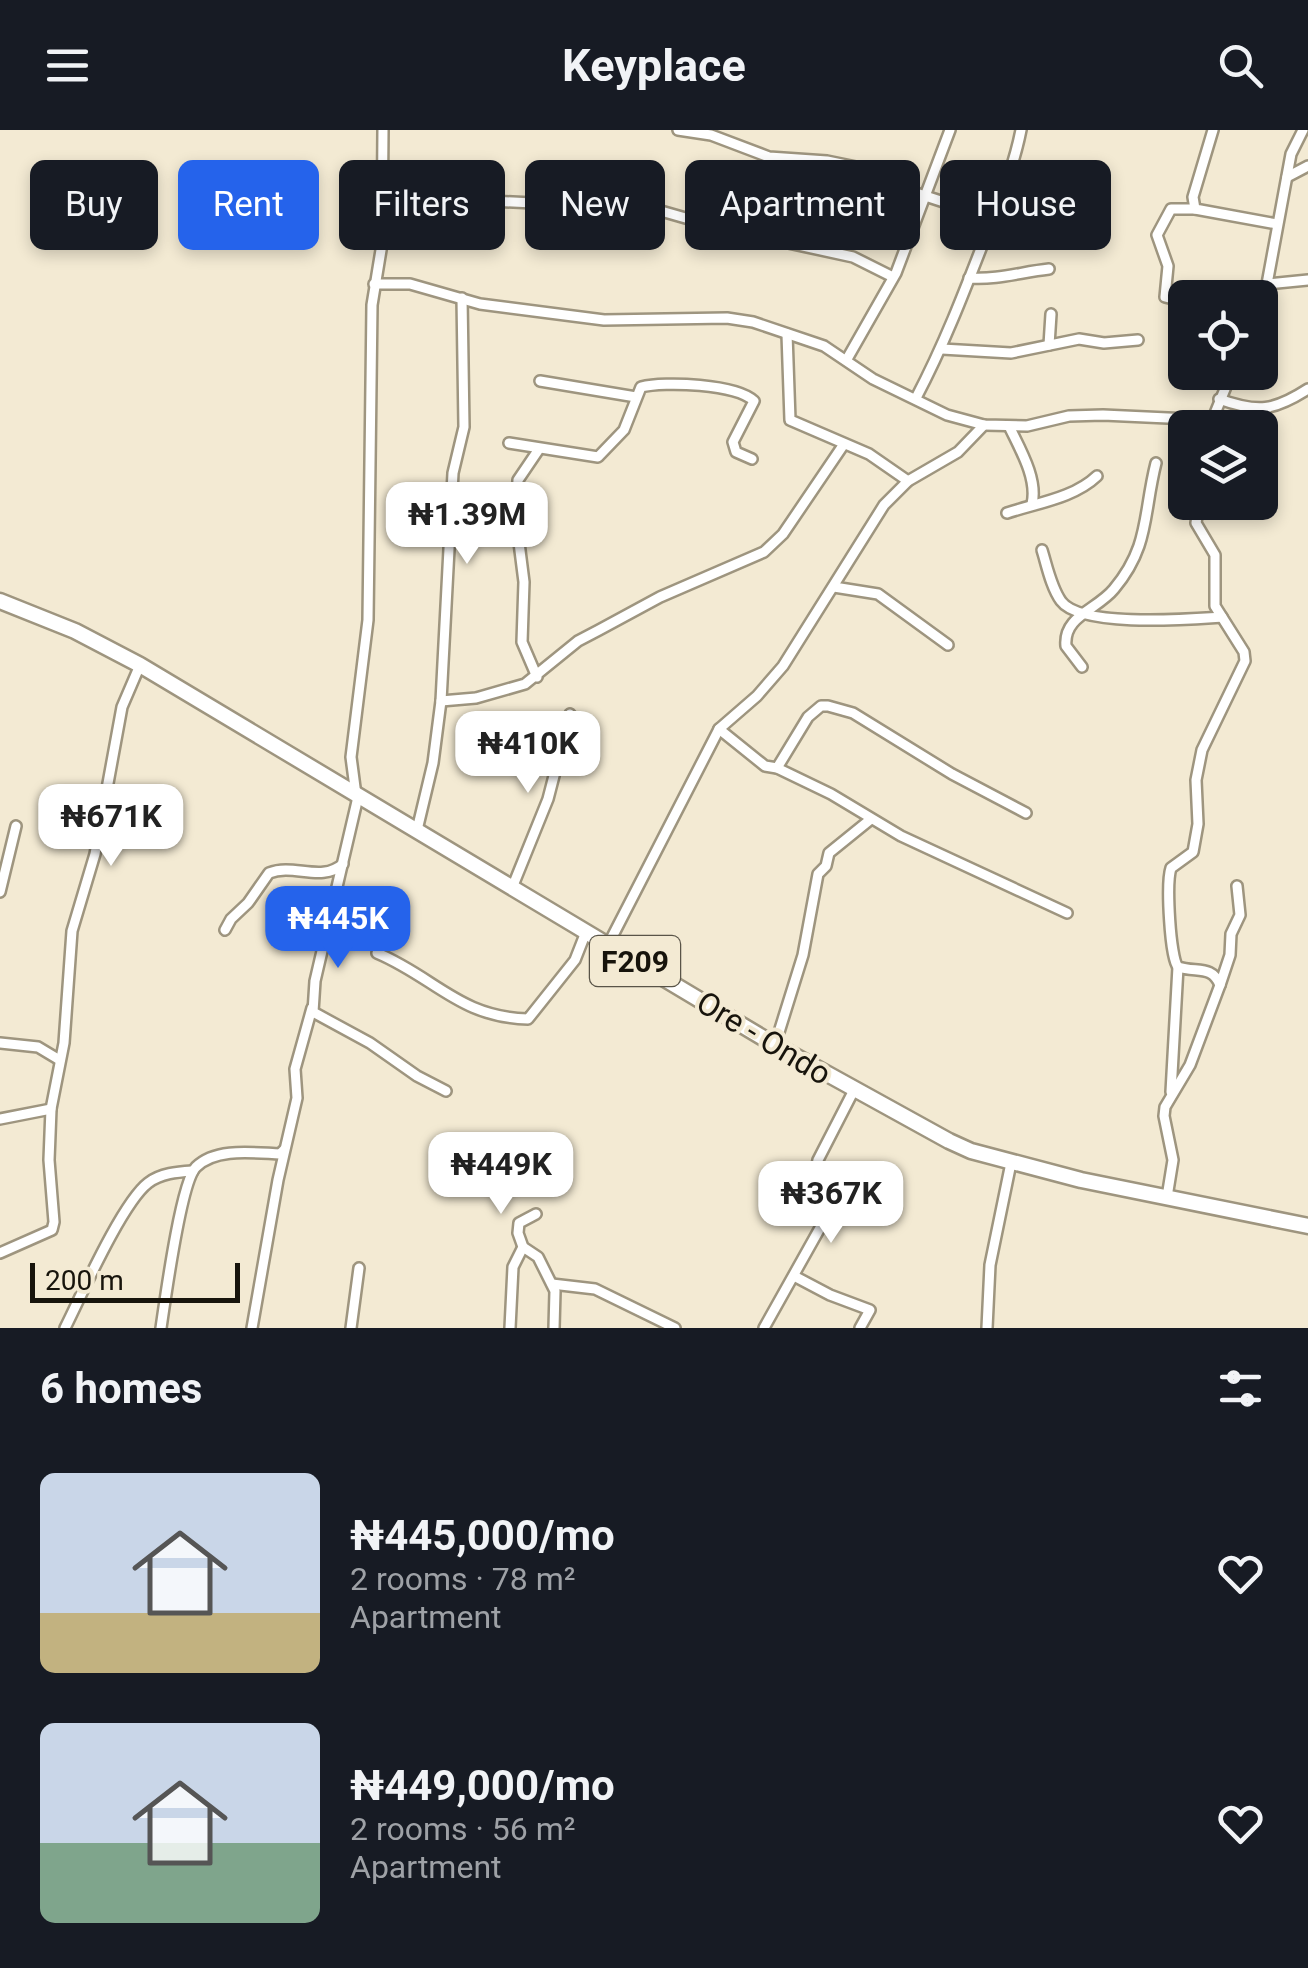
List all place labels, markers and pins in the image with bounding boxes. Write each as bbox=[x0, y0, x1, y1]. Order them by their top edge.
pin: ₦1.39M bbox=[386, 482, 548, 567]
pin: ₦410K bbox=[458, 711, 598, 796]
pin: ₦671K bbox=[41, 784, 181, 869]
pin: ₦445K bbox=[268, 886, 408, 971]
pin: ₦449K bbox=[431, 1132, 571, 1217]
pin: ₦367K bbox=[761, 1161, 901, 1246]

